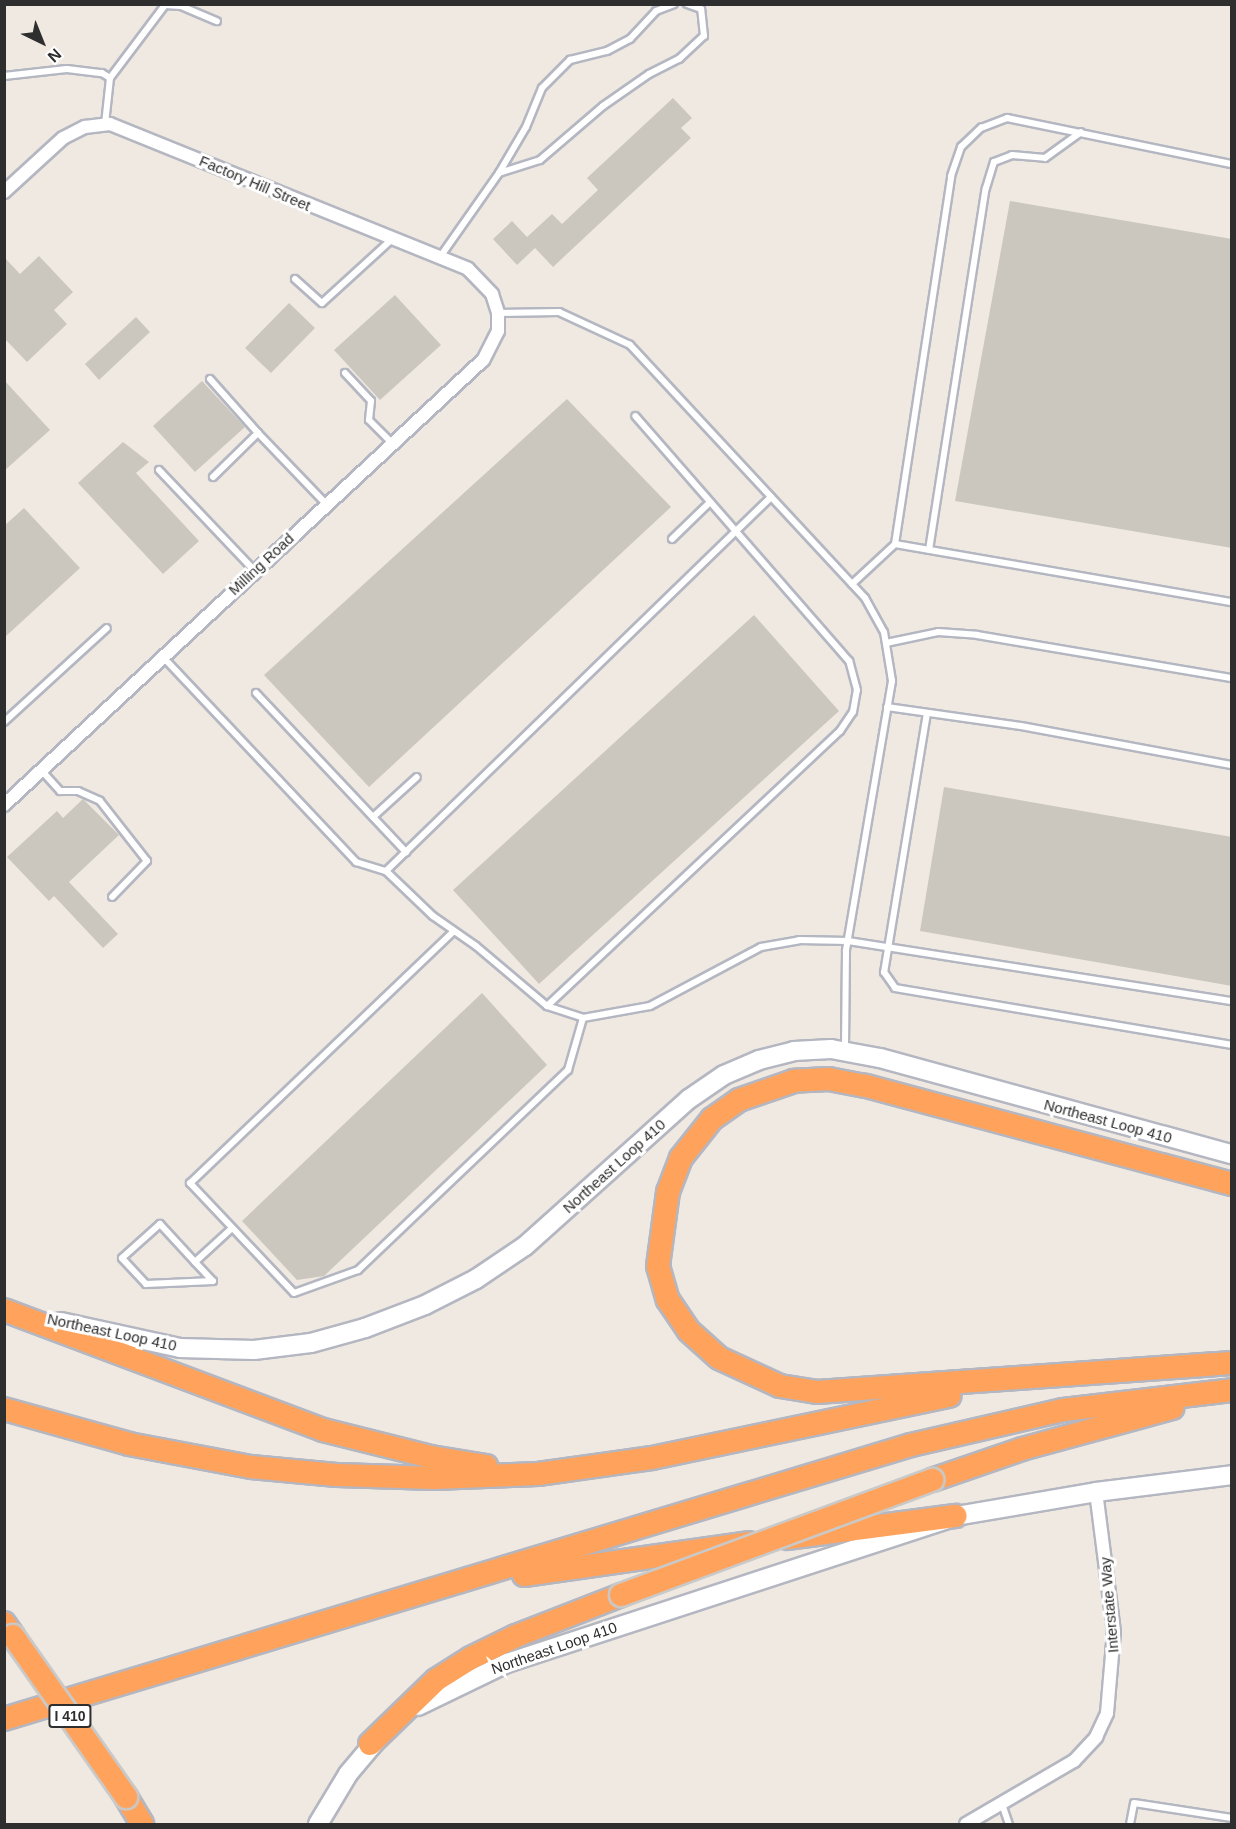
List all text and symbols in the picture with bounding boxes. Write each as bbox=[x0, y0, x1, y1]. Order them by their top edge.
north arrow bbox=[12, 12, 72, 72]
text: N bbox=[45, 45, 65, 66]
street label: Factory Hill Street bbox=[197, 151, 313, 215]
street label: Milling Road bbox=[225, 529, 297, 599]
street label: Northeast Loop 410 bbox=[1042, 1095, 1174, 1147]
street label: Northeast Loop 410 bbox=[559, 1115, 669, 1217]
street label: Northeast Loop 410 bbox=[46, 1309, 178, 1355]
street label: Interstate Way bbox=[1096, 1556, 1122, 1654]
street label: Northeast Loop 410 bbox=[489, 1618, 619, 1678]
road number: I 410 bbox=[48, 1705, 92, 1727]

